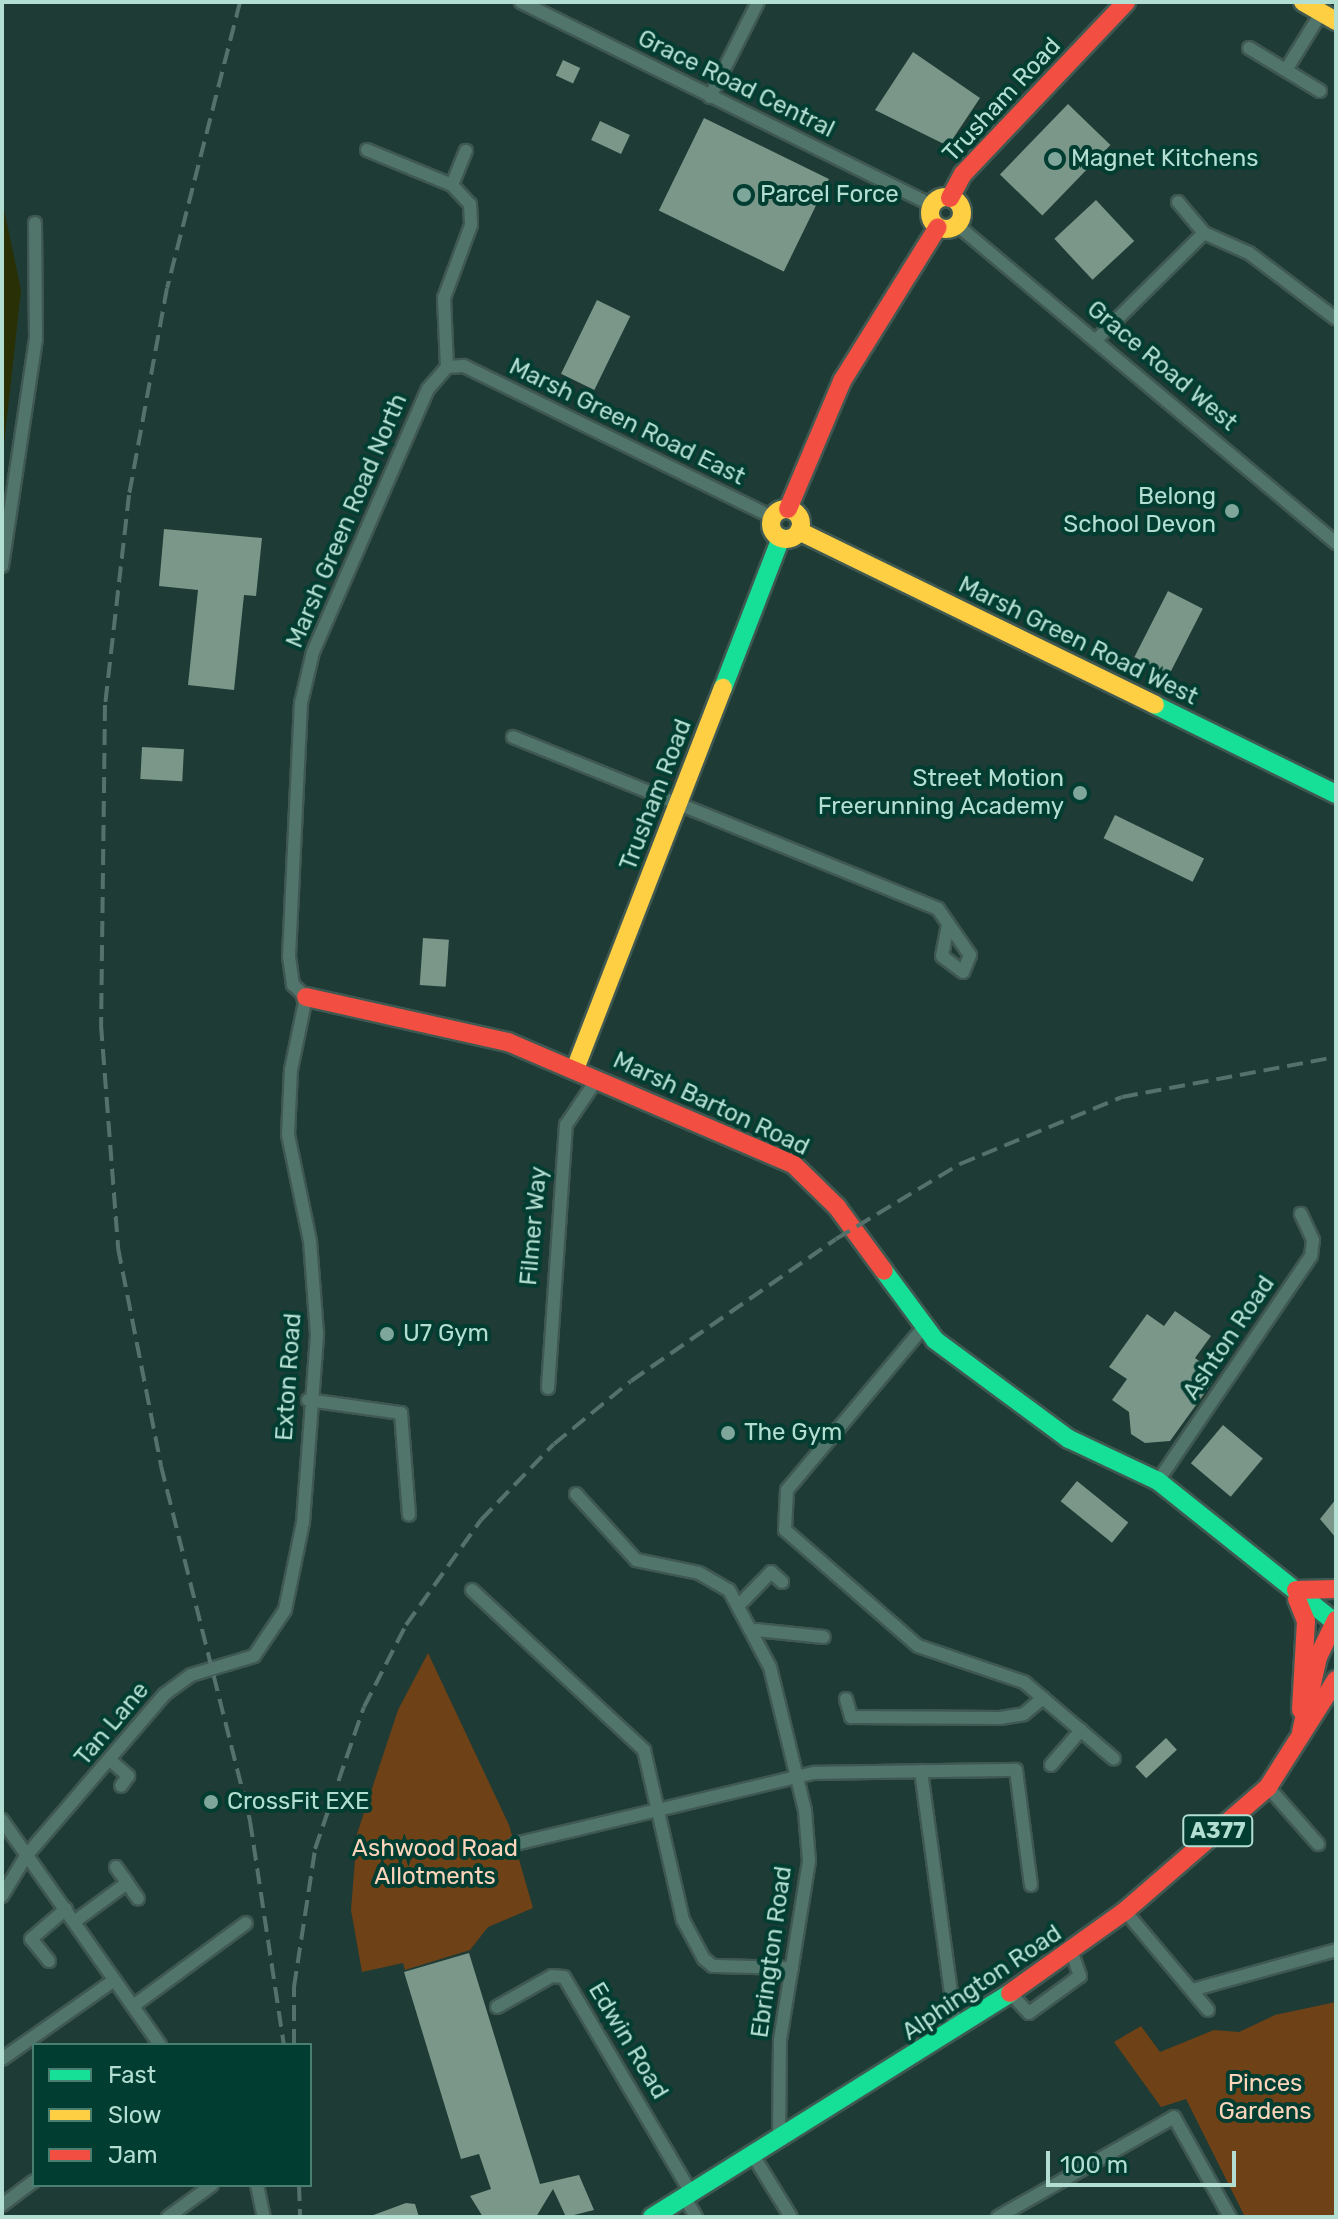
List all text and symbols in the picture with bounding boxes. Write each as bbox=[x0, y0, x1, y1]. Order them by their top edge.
street label: Grace Road Central bbox=[633, 24, 839, 144]
street label: Trusham Road bbox=[937, 32, 1067, 168]
place label: Magnet Kitchens bbox=[1071, 145, 1259, 173]
marker: Magnet Kitchens bbox=[1046, 150, 1064, 168]
place label: Parcel Force bbox=[760, 181, 899, 209]
marker: Parcel Force bbox=[735, 186, 753, 204]
street label: Grace Road West bbox=[1081, 295, 1243, 437]
street label: Marsh Green Road East bbox=[504, 352, 750, 492]
street label: Marsh Green Road North bbox=[280, 390, 414, 652]
place label: Belong School Devon bbox=[1063, 483, 1216, 539]
marker: Belong School Devon bbox=[1223, 502, 1241, 520]
street label: Marsh Green Road West bbox=[953, 570, 1203, 712]
street label: Trusham Road bbox=[614, 715, 698, 875]
place label: Street Motion Freerunning Academy bbox=[817, 765, 1064, 821]
marker: Street Motion Freerunning Academy bbox=[1071, 784, 1089, 802]
street label: Marsh Barton Road bbox=[608, 1046, 814, 1162]
street label: Filmer Way bbox=[514, 1165, 554, 1287]
street label: Ashton Road bbox=[1177, 1271, 1281, 1405]
street label: Exton Road bbox=[270, 1312, 308, 1442]
place label: U7 Gym bbox=[403, 1320, 489, 1348]
marker: U7 Gym bbox=[378, 1325, 396, 1343]
place label: The Gym bbox=[744, 1419, 842, 1447]
marker: The Gym bbox=[719, 1424, 737, 1442]
street label: Tan Lane bbox=[69, 1676, 155, 1772]
place label: CrossFit EXE bbox=[227, 1788, 369, 1816]
marker: CrossFit EXE bbox=[202, 1793, 220, 1811]
road number: A377 bbox=[1182, 1813, 1254, 1849]
park label: Ashwood Road Allotments bbox=[352, 1835, 518, 1891]
street label: Ebrington Road bbox=[746, 1864, 798, 2040]
street label: Alphington Road bbox=[897, 1919, 1067, 2047]
street label: Edwin Road bbox=[582, 1977, 674, 2105]
legend bbox=[32, 2043, 312, 2187]
text: Fast bbox=[108, 2061, 156, 2089]
park label: Pinces Gardens bbox=[1219, 2070, 1311, 2126]
text: Slow bbox=[108, 2101, 161, 2129]
scale bar bbox=[1050, 2135, 1240, 2185]
text: Jam bbox=[108, 2141, 158, 2169]
text: 100 m bbox=[1060, 2151, 1128, 2179]

